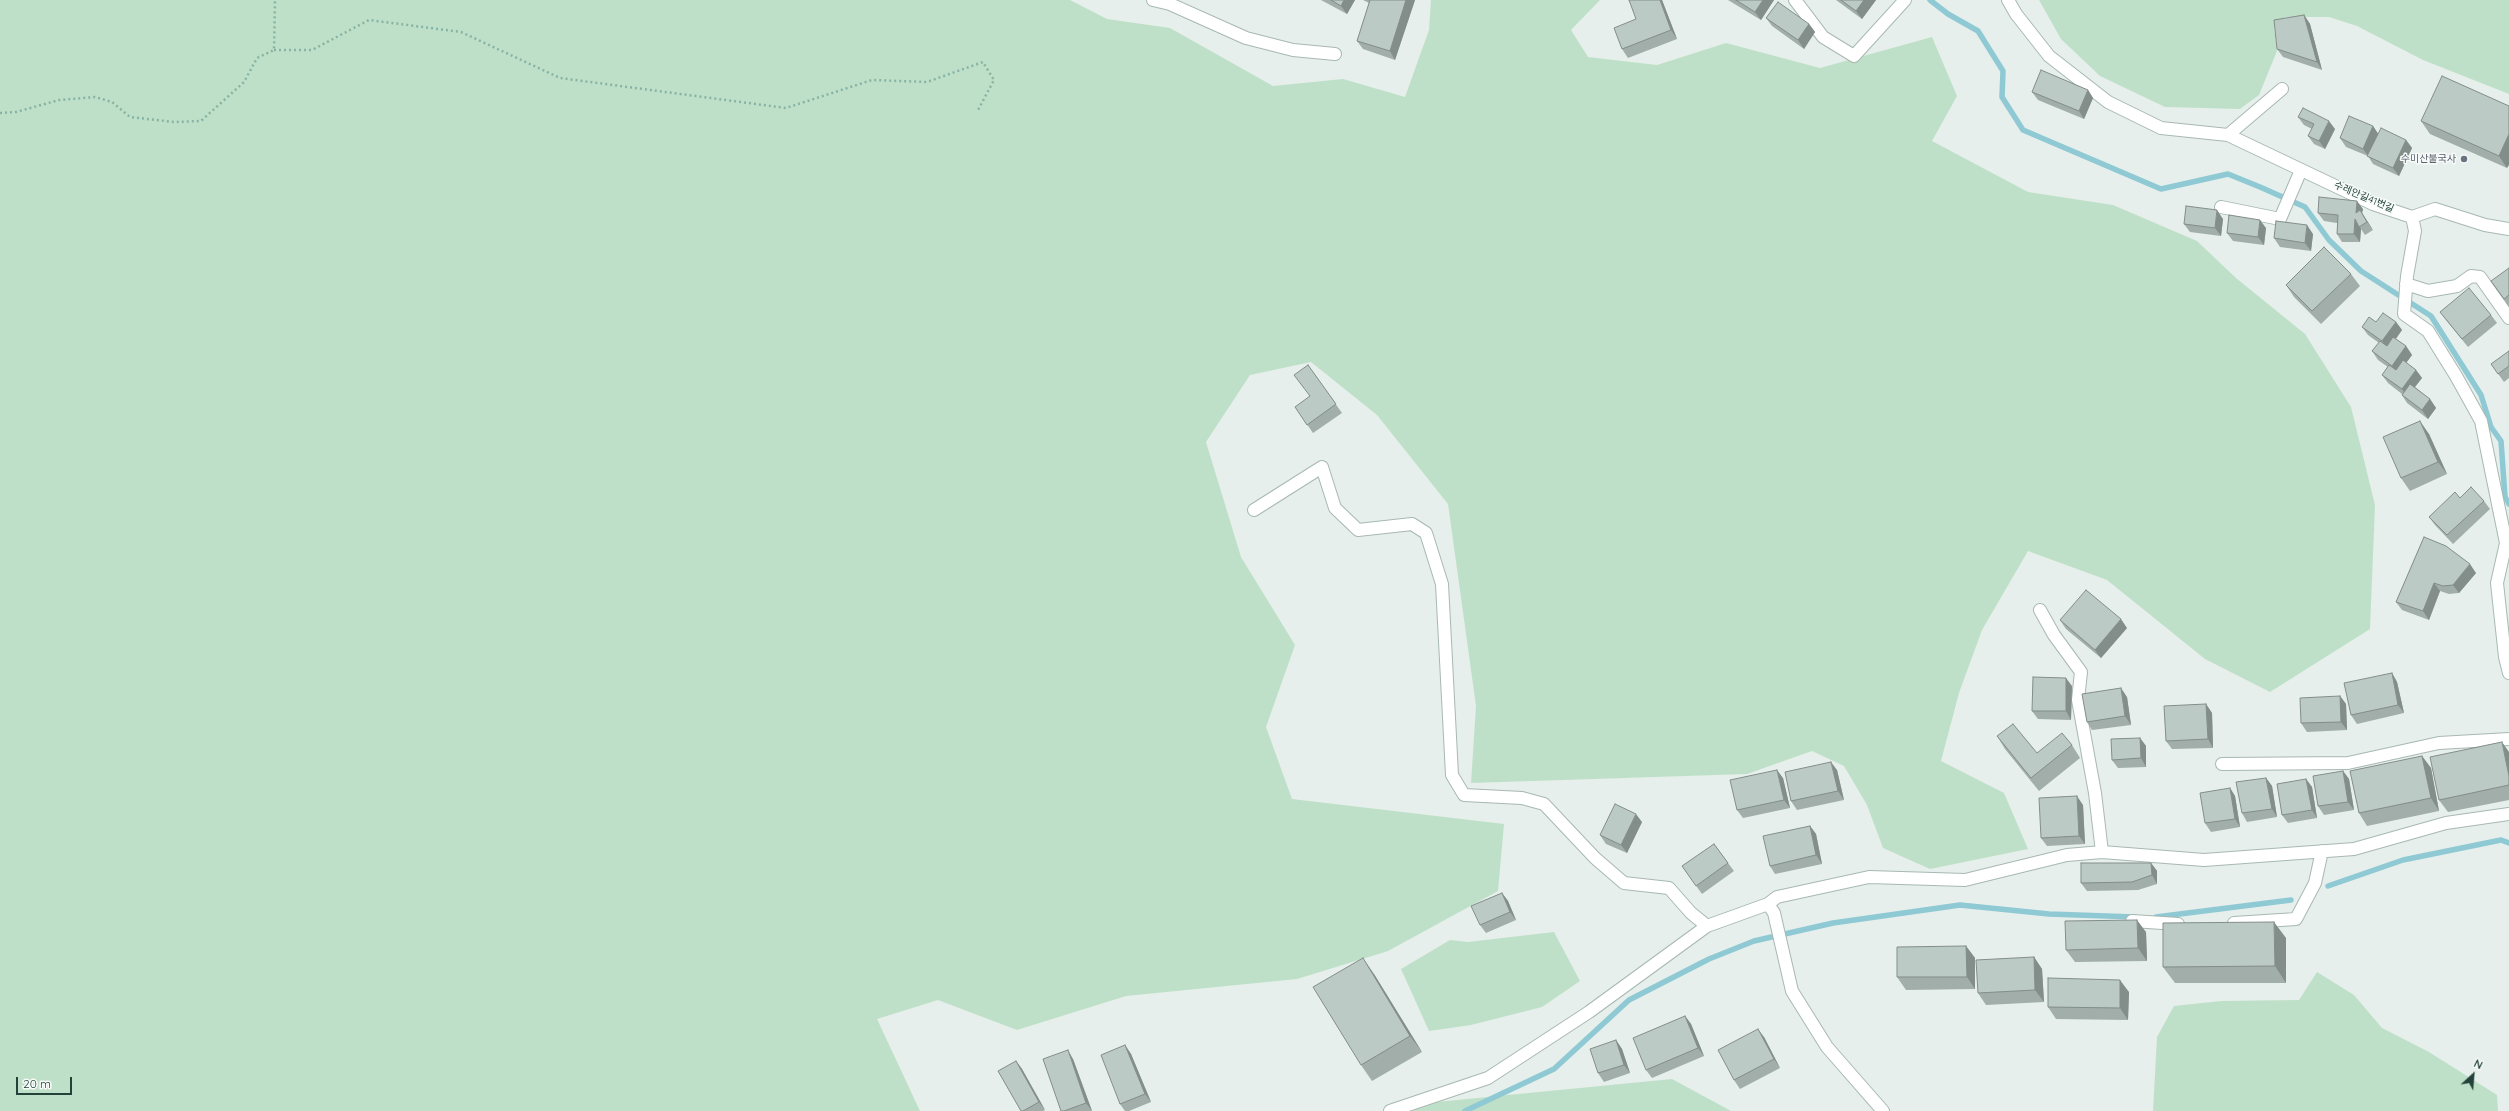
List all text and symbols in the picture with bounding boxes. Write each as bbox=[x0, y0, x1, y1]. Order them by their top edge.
place label: 수미산불국사 bbox=[2401, 153, 2456, 165]
marker: 수미산불국사 bbox=[2459, 154, 2469, 164]
street label: 수레안길41번길 bbox=[2332, 179, 2396, 215]
north arrow bbox=[2453, 1055, 2493, 1095]
text: N bbox=[2472, 1056, 2485, 1072]
scale bar bbox=[18, 1069, 74, 1095]
text: 20 m bbox=[23, 1076, 51, 1091]

